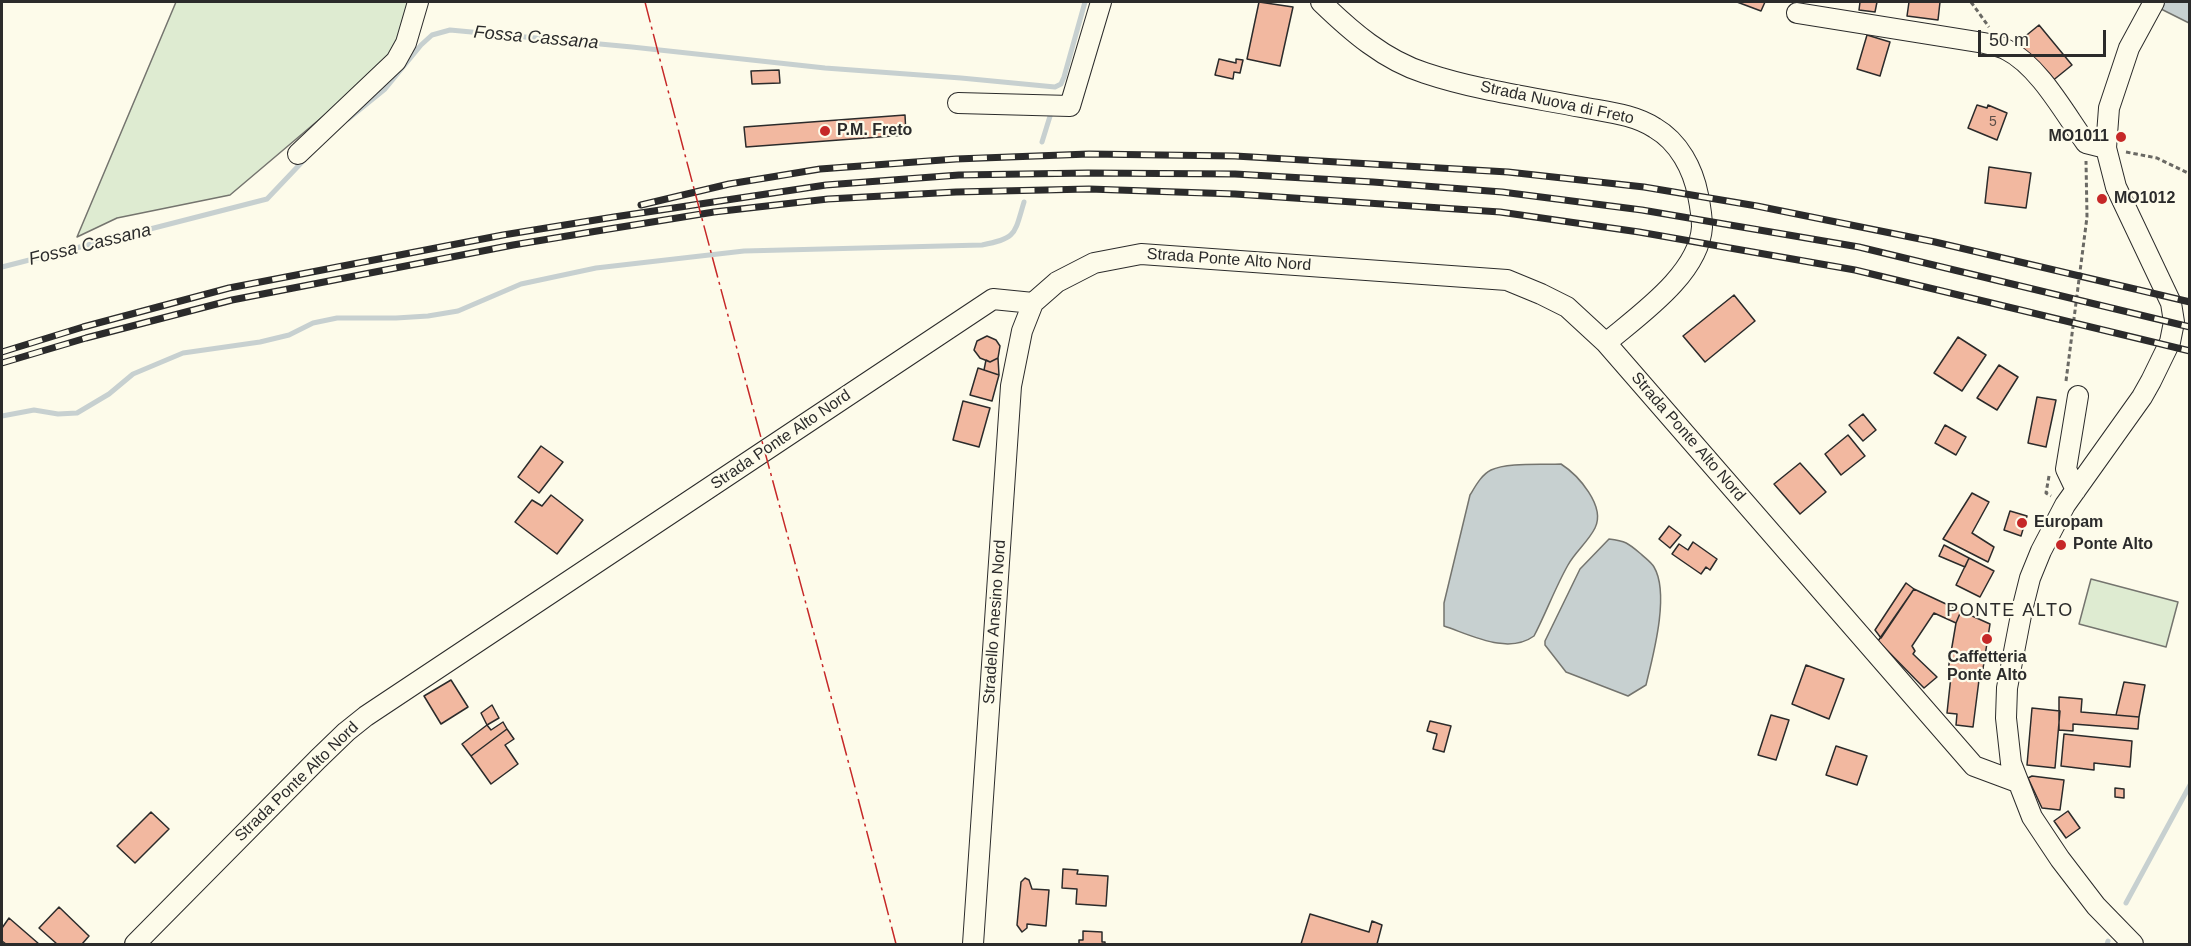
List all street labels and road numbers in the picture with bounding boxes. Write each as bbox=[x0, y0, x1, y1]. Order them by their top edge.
street label: Strada Nuova di Freto bbox=[1478, 77, 1636, 129]
street label: Strada Ponte Alto Nord bbox=[1146, 245, 1312, 275]
street label: Strada Ponte Alto Nord bbox=[1627, 369, 1749, 505]
street label: Strada Ponte Alto Nord bbox=[707, 386, 855, 494]
street label: Stradello Anesino Nord bbox=[980, 539, 1010, 705]
street label: Strada Ponte Alto Nord bbox=[231, 718, 363, 846]

